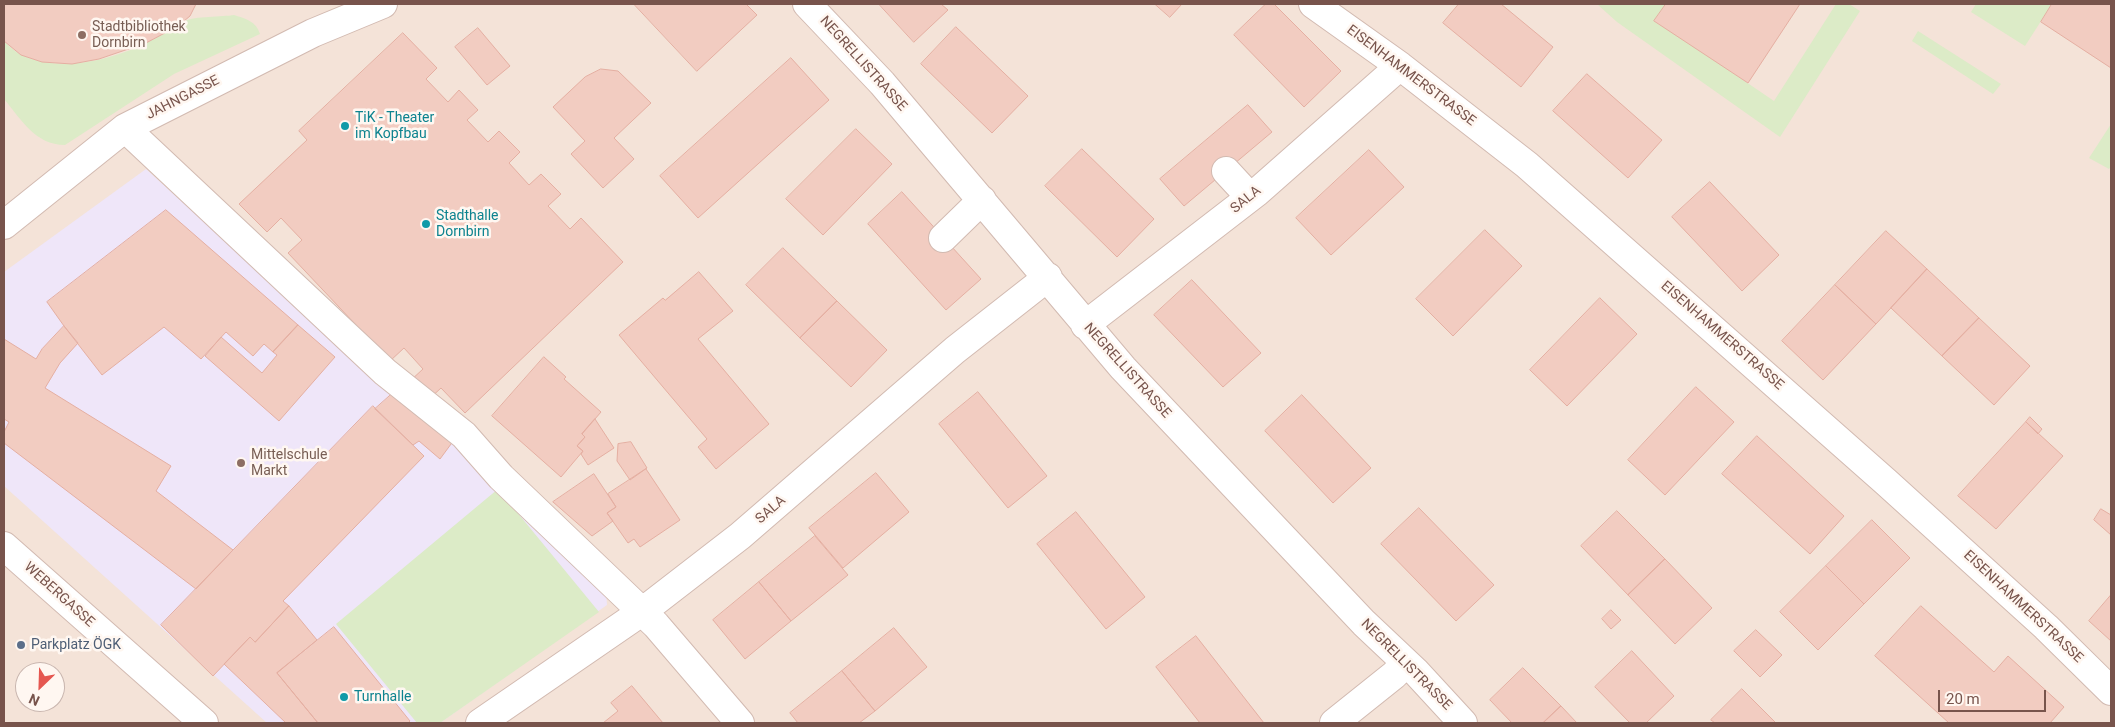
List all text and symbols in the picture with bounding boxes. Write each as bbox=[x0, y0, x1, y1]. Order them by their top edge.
street label: NEGRELLISTRASSE bbox=[816, 13, 910, 115]
place label: Stadtbibliothek Dornbirn bbox=[92, 19, 186, 52]
street label: EISENHAMMERSTRASSE bbox=[1343, 22, 1479, 130]
marker: Stadtbibliothek Dornbirn bbox=[76, 29, 88, 41]
street label: JAHNGASSE bbox=[144, 72, 222, 124]
place label: TiK - Theater im Kopfbau bbox=[355, 110, 434, 142]
marker: TiK - Theater im Kopfbau bbox=[339, 120, 351, 132]
street label: SALA bbox=[1227, 183, 1265, 217]
place label: Stadthalle Dornbirn bbox=[436, 208, 499, 240]
marker: Stadthalle Dornbirn bbox=[420, 218, 432, 230]
street label: EISENHAMMERSTRASSE bbox=[1657, 278, 1787, 394]
street label: NEGRELLISTRASSE bbox=[1080, 320, 1174, 422]
place label: Mittelschule Markt bbox=[251, 447, 327, 480]
marker: Mittelschule Markt bbox=[235, 457, 247, 469]
street label: SALA bbox=[753, 492, 789, 528]
street label: EISENHAMMERSTRASSE bbox=[1960, 547, 2086, 667]
street label: WEBERGASSE bbox=[20, 559, 98, 631]
street label: NEGRELLISTRASSE bbox=[1357, 616, 1455, 714]
place label: Parkplatz ÖGK bbox=[31, 637, 121, 653]
marker: Parkplatz ÖGK bbox=[15, 639, 27, 651]
north arrow bbox=[15, 662, 65, 712]
scale bar bbox=[1940, 680, 2048, 712]
place label: Turnhalle bbox=[354, 689, 411, 705]
text: N bbox=[27, 690, 42, 709]
text: 20 m bbox=[1946, 690, 1980, 708]
marker: Turnhalle bbox=[338, 691, 350, 703]

